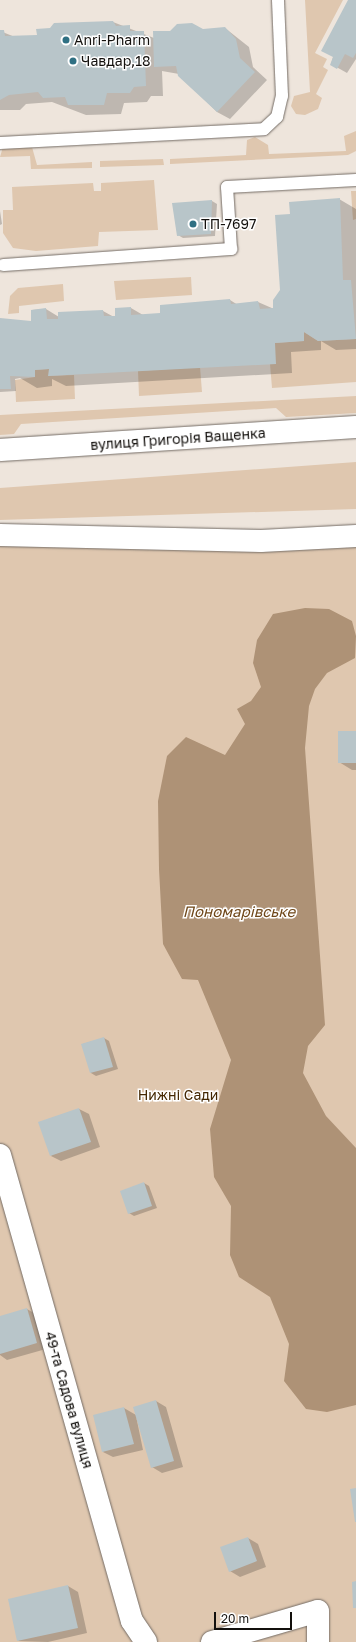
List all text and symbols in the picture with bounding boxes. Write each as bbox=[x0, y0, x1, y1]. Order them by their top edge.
place label: Anri-Pharm bbox=[74, 32, 150, 48]
marker: Anri-Pharm bbox=[61, 35, 71, 45]
place label: Чавдар,18 bbox=[81, 53, 151, 69]
marker: Чавдар,18 bbox=[68, 56, 78, 66]
place label: ТП-7697 bbox=[201, 216, 256, 232]
marker: ТП-7697 bbox=[188, 219, 198, 229]
street label: вулиця Григорія Ващенка bbox=[90, 424, 266, 454]
water label: Пономарівське bbox=[183, 903, 295, 921]
park label: Нижні Сади bbox=[138, 1087, 218, 1103]
street label: 49-та Садова вулиця bbox=[41, 1330, 97, 1470]
scale bar bbox=[216, 1604, 294, 1630]
text: 20 m bbox=[221, 1611, 249, 1626]

